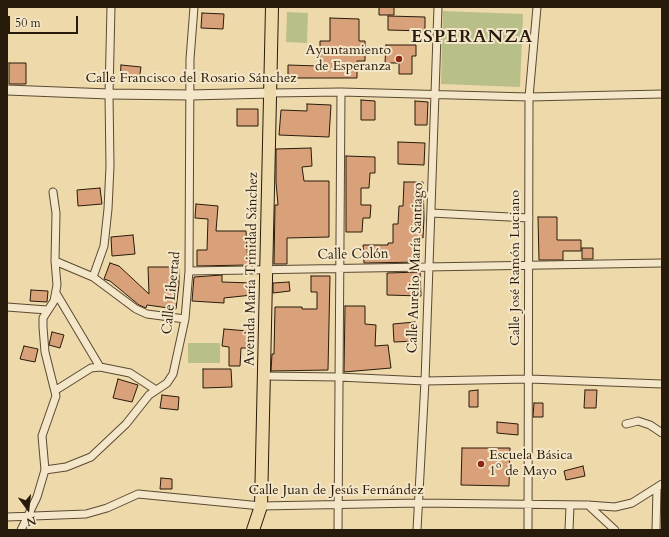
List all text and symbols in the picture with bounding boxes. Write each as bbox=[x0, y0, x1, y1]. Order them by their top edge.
scale bar bbox=[10, 8, 80, 34]
text: 50 m bbox=[15, 15, 41, 31]
district label: ESPERANZA bbox=[411, 27, 533, 49]
place label: Ayuntamiento de Esperanza bbox=[305, 43, 391, 76]
marker: Ayuntamiento de Esperanza bbox=[394, 54, 404, 64]
street label: Calle Francisco del Rosario Sánchez bbox=[85, 71, 297, 87]
street label: Avenida María Trinidad Sánchez bbox=[242, 172, 262, 366]
street label: Calle Aurelio María Santiago bbox=[405, 182, 427, 354]
street label: Calle José Ramón Luciano bbox=[508, 190, 524, 346]
street label: Calle Colón bbox=[317, 246, 389, 264]
street label: Calle Libertad bbox=[159, 251, 185, 335]
place label: Escuela Básica 1º de Mayo bbox=[489, 448, 573, 480]
marker: Escuela Básica 1º de Mayo bbox=[476, 459, 486, 469]
street label: Calle Juan de Jesús Fernández bbox=[248, 483, 424, 499]
north arrow bbox=[8, 489, 48, 529]
text: N bbox=[25, 513, 38, 530]

